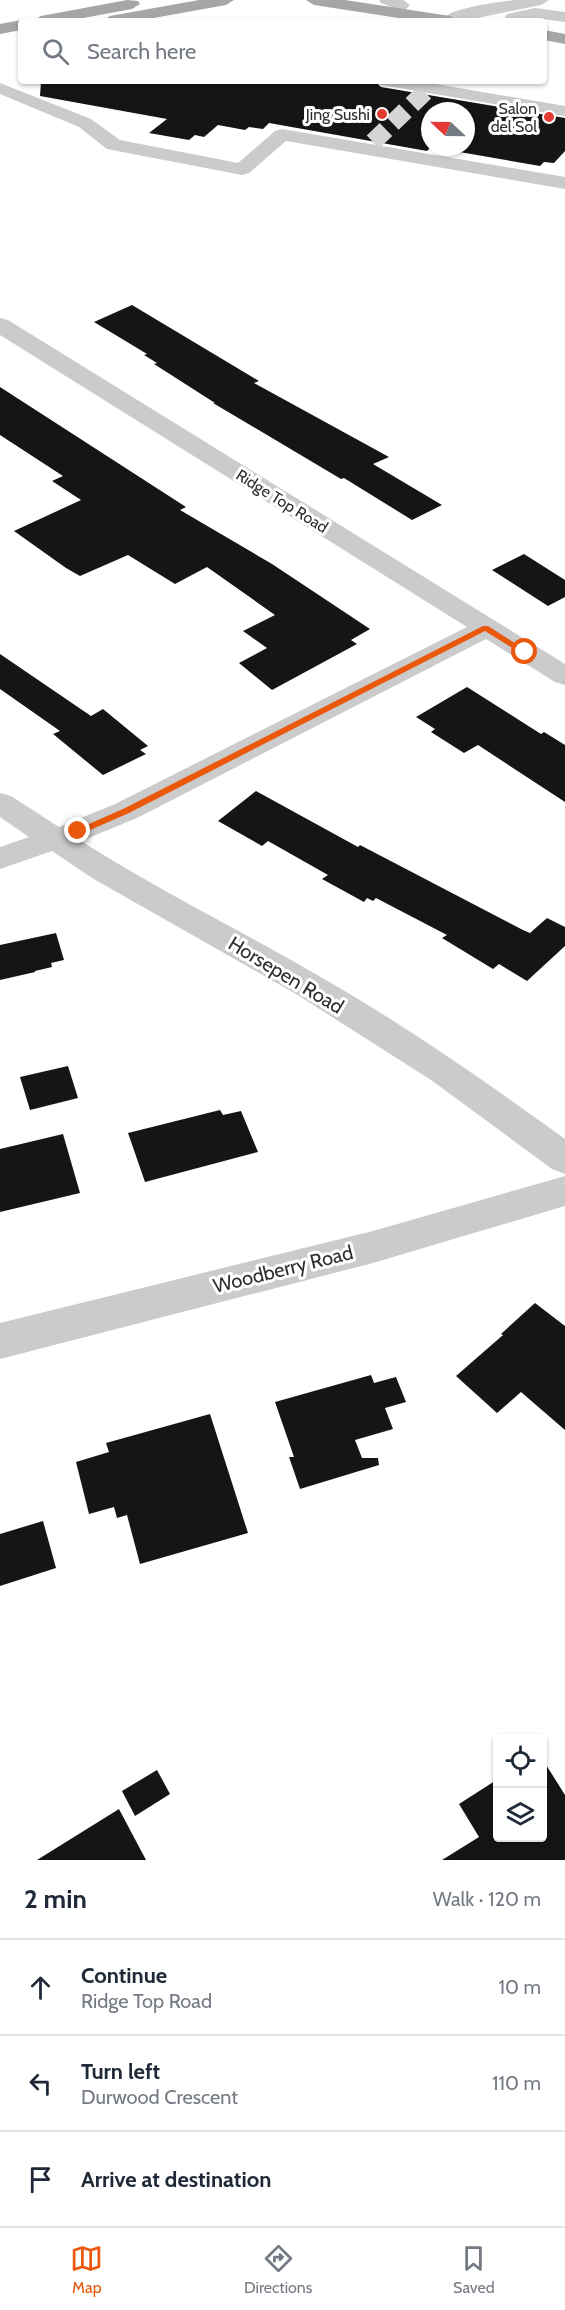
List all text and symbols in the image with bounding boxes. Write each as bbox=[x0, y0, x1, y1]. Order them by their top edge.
search box bbox=[18, 18, 547, 84]
icon: search bbox=[39, 35, 72, 68]
text: Search here bbox=[87, 38, 196, 65]
place label: Salon del Sol bbox=[491, 99, 537, 136]
north arrow bbox=[421, 102, 475, 156]
place label: Jing Sushi bbox=[305, 105, 370, 124]
marker: Jing Sushi bbox=[375, 107, 389, 121]
marker: Salon del Sol bbox=[542, 110, 556, 124]
street label: Ridge Top Road bbox=[233, 465, 331, 537]
route start bbox=[511, 638, 537, 664]
route end bbox=[64, 817, 90, 843]
street label: Horsepen Road bbox=[224, 931, 348, 1019]
street label: Woodberry Road bbox=[211, 1240, 355, 1298]
map controls bbox=[493, 1734, 547, 1842]
button: locate bbox=[493, 1734, 547, 1788]
button: layers bbox=[493, 1788, 547, 1842]
text: 2 min bbox=[24, 1883, 87, 1915]
text: Walk · 120 m bbox=[433, 1887, 541, 1911]
text: Continue bbox=[81, 1962, 167, 1989]
icon: ahead bbox=[24, 1971, 57, 2004]
text: 10 m bbox=[498, 1975, 541, 1999]
text: Ridge Top Road bbox=[81, 1989, 212, 2013]
text: Turn left bbox=[81, 2058, 160, 2085]
icon: left bbox=[24, 2067, 57, 2100]
text: 110 m bbox=[492, 2071, 541, 2095]
text: Durwood Crescent bbox=[81, 2085, 238, 2109]
icon: arrive bbox=[24, 2163, 57, 2196]
text: Arrive at destination bbox=[81, 2166, 271, 2193]
tab: Map bbox=[70, 2242, 103, 2297]
tab: Directions bbox=[244, 2242, 312, 2297]
tab: Saved bbox=[453, 2242, 495, 2297]

